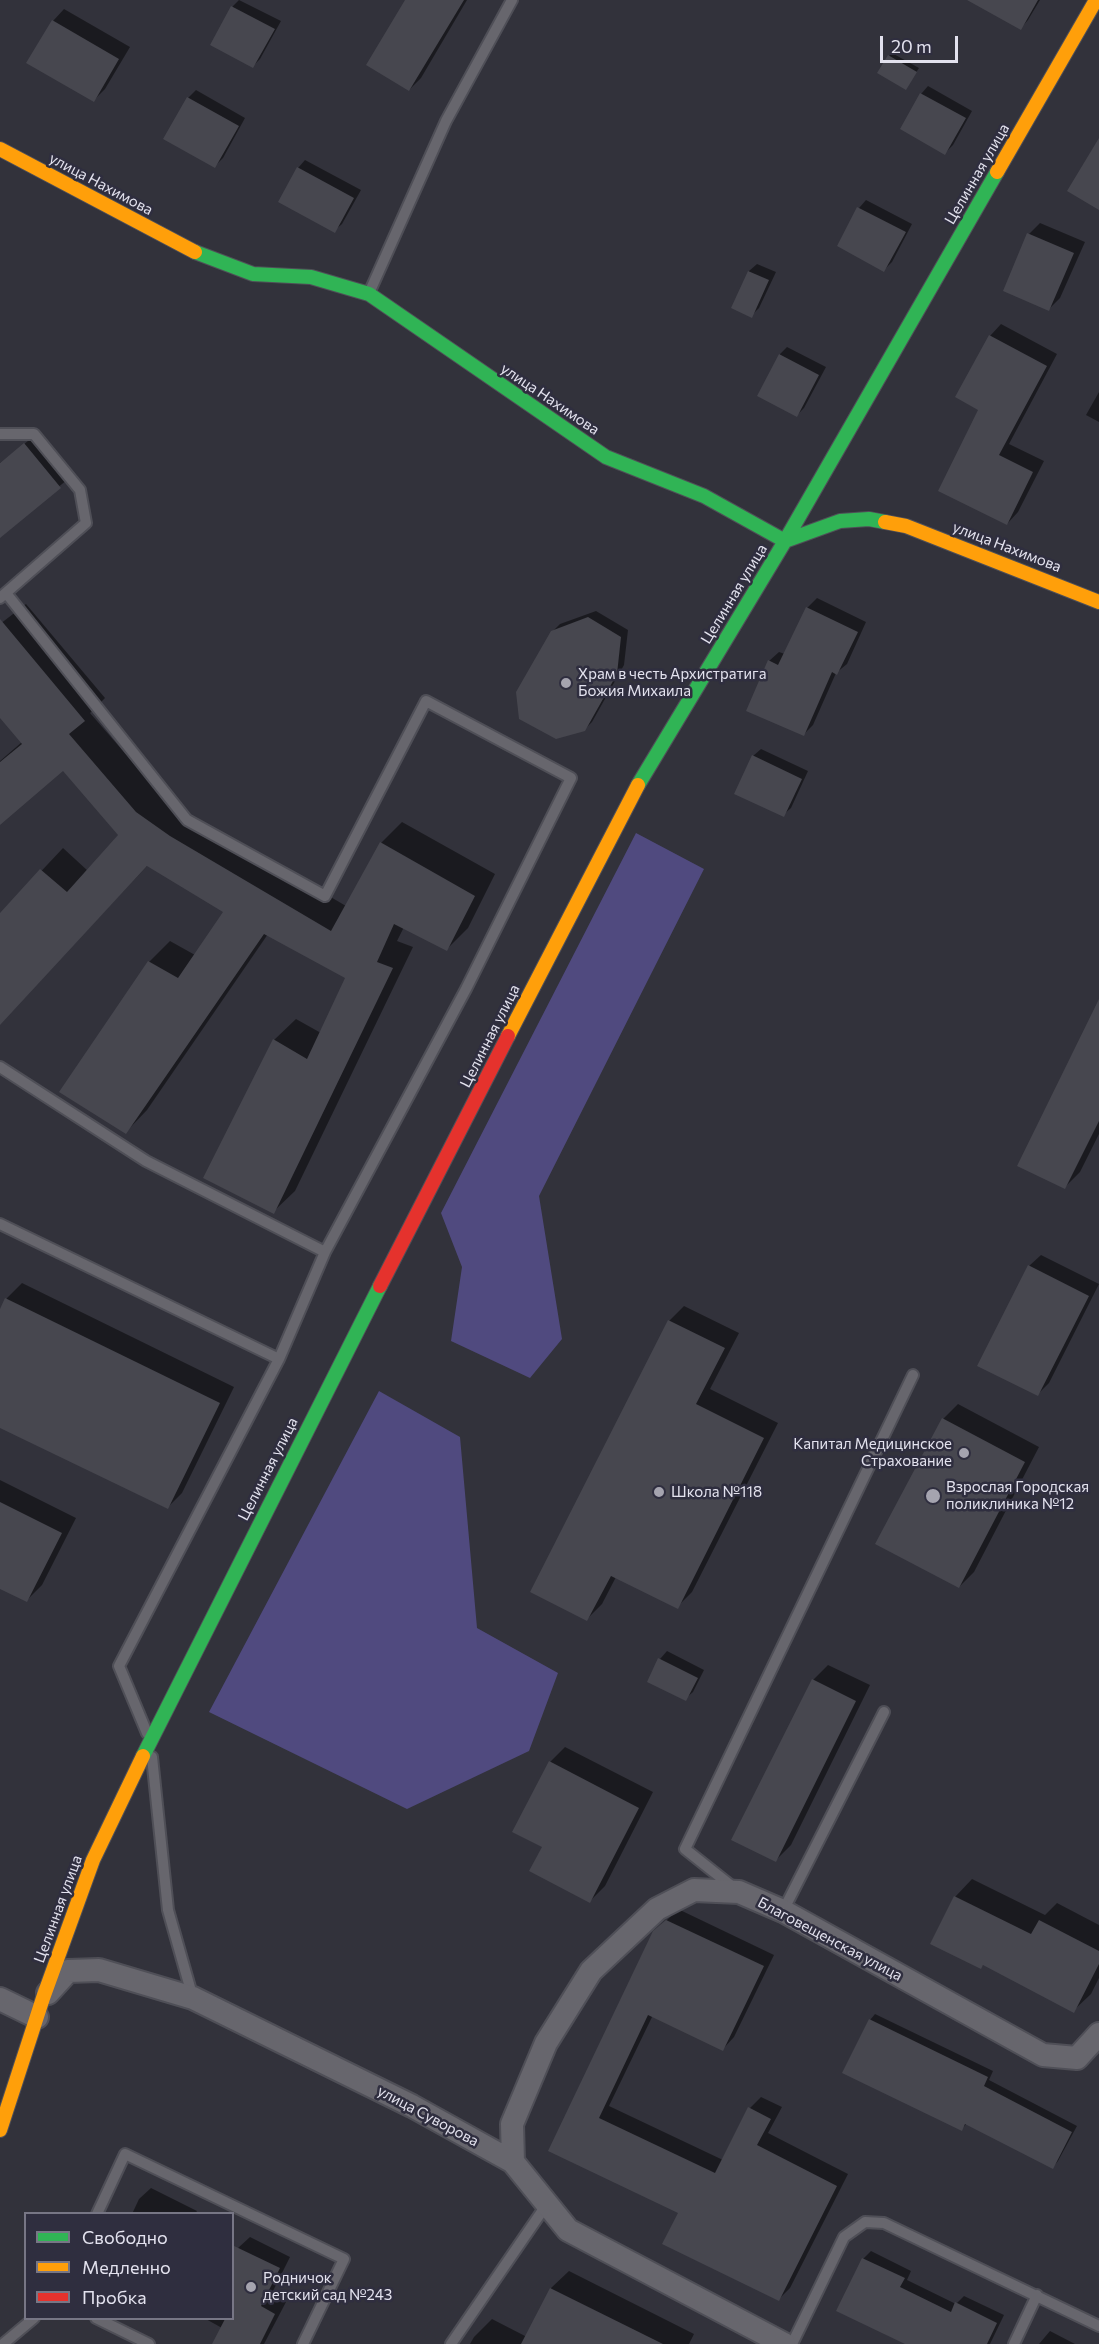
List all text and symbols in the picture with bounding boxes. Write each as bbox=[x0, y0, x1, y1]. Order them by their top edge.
scale bar bbox=[883, 24, 961, 62]
text: 20 m bbox=[891, 35, 932, 57]
street label: Целинная улица bbox=[941, 120, 1013, 228]
street label: улица Нахимова bbox=[46, 149, 156, 219]
street label: улица Нахимова bbox=[497, 359, 603, 439]
street label: улица Нахимова bbox=[950, 518, 1064, 576]
street label: Целинная улица bbox=[697, 541, 771, 647]
place label: Храм в честь Архистратига Божия Михаила bbox=[578, 665, 766, 700]
marker: Храм в честь Архистратига Божия Михаила bbox=[559, 676, 573, 690]
street label: Целинная улица bbox=[456, 981, 524, 1091]
street label: Целинная улица bbox=[234, 1414, 302, 1524]
place label: Капитал Медицинское Страхование bbox=[793, 1435, 952, 1470]
marker: Капитал Медицинское Страхование bbox=[957, 1446, 971, 1460]
place label: Взрослая Городская поликлиника №12 bbox=[946, 1478, 1089, 1513]
place label: Школа №118 bbox=[671, 1483, 762, 1501]
marker: Школа №118 bbox=[652, 1485, 666, 1499]
marker: Взрослая Городская поликлиника №12 bbox=[924, 1487, 942, 1505]
street label: Целинная улица bbox=[30, 1853, 86, 1965]
street label: Благовещенская улица bbox=[755, 1893, 905, 1985]
street label: улица Суворова bbox=[374, 2082, 482, 2150]
legend bbox=[24, 2212, 234, 2320]
text: Свободно bbox=[82, 2226, 168, 2248]
text: Медленно bbox=[82, 2256, 171, 2278]
place label: Родничок детский сад №243 bbox=[263, 2269, 392, 2304]
marker: Родничок детский сад №243 bbox=[244, 2280, 258, 2294]
text: Пробка bbox=[82, 2286, 147, 2308]

